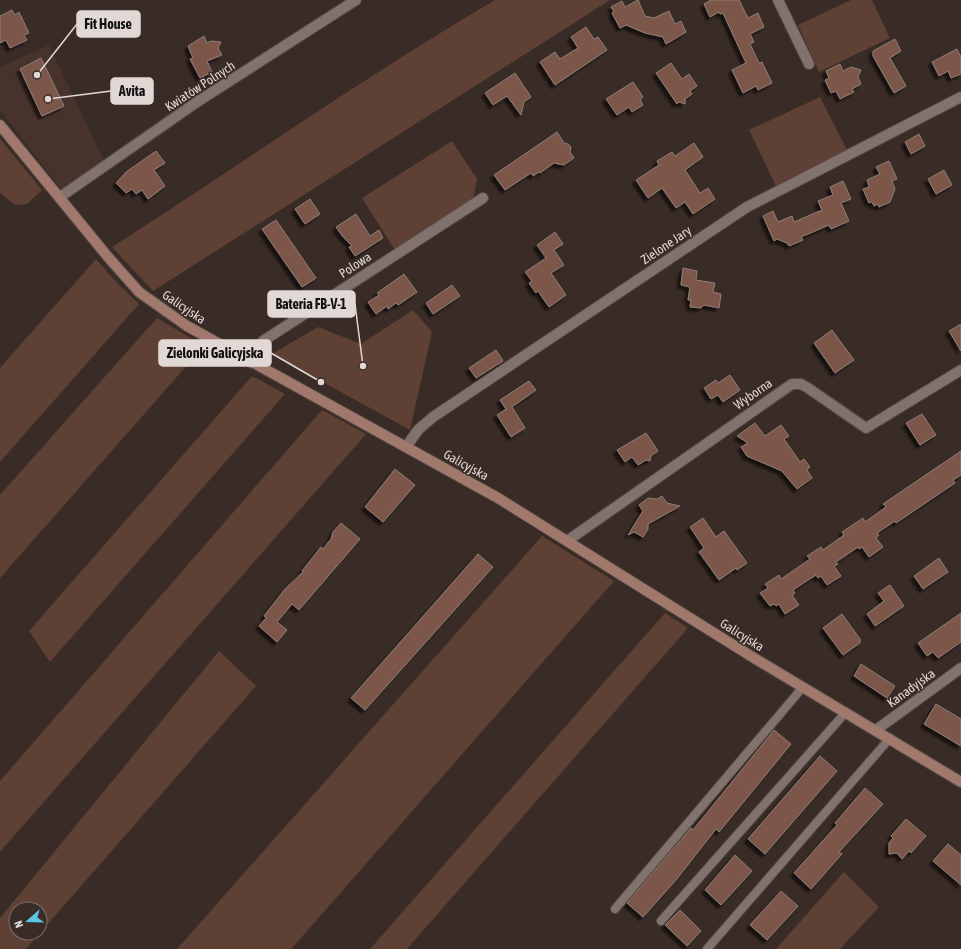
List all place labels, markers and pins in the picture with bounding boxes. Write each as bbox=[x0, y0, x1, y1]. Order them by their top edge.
callout: Fit House bbox=[77, 11, 140, 37]
callout: Avita bbox=[111, 78, 153, 104]
callout: Bateria FB-V-1 bbox=[268, 291, 355, 317]
callout: Zielonki Galicyjska bbox=[159, 340, 271, 366]

